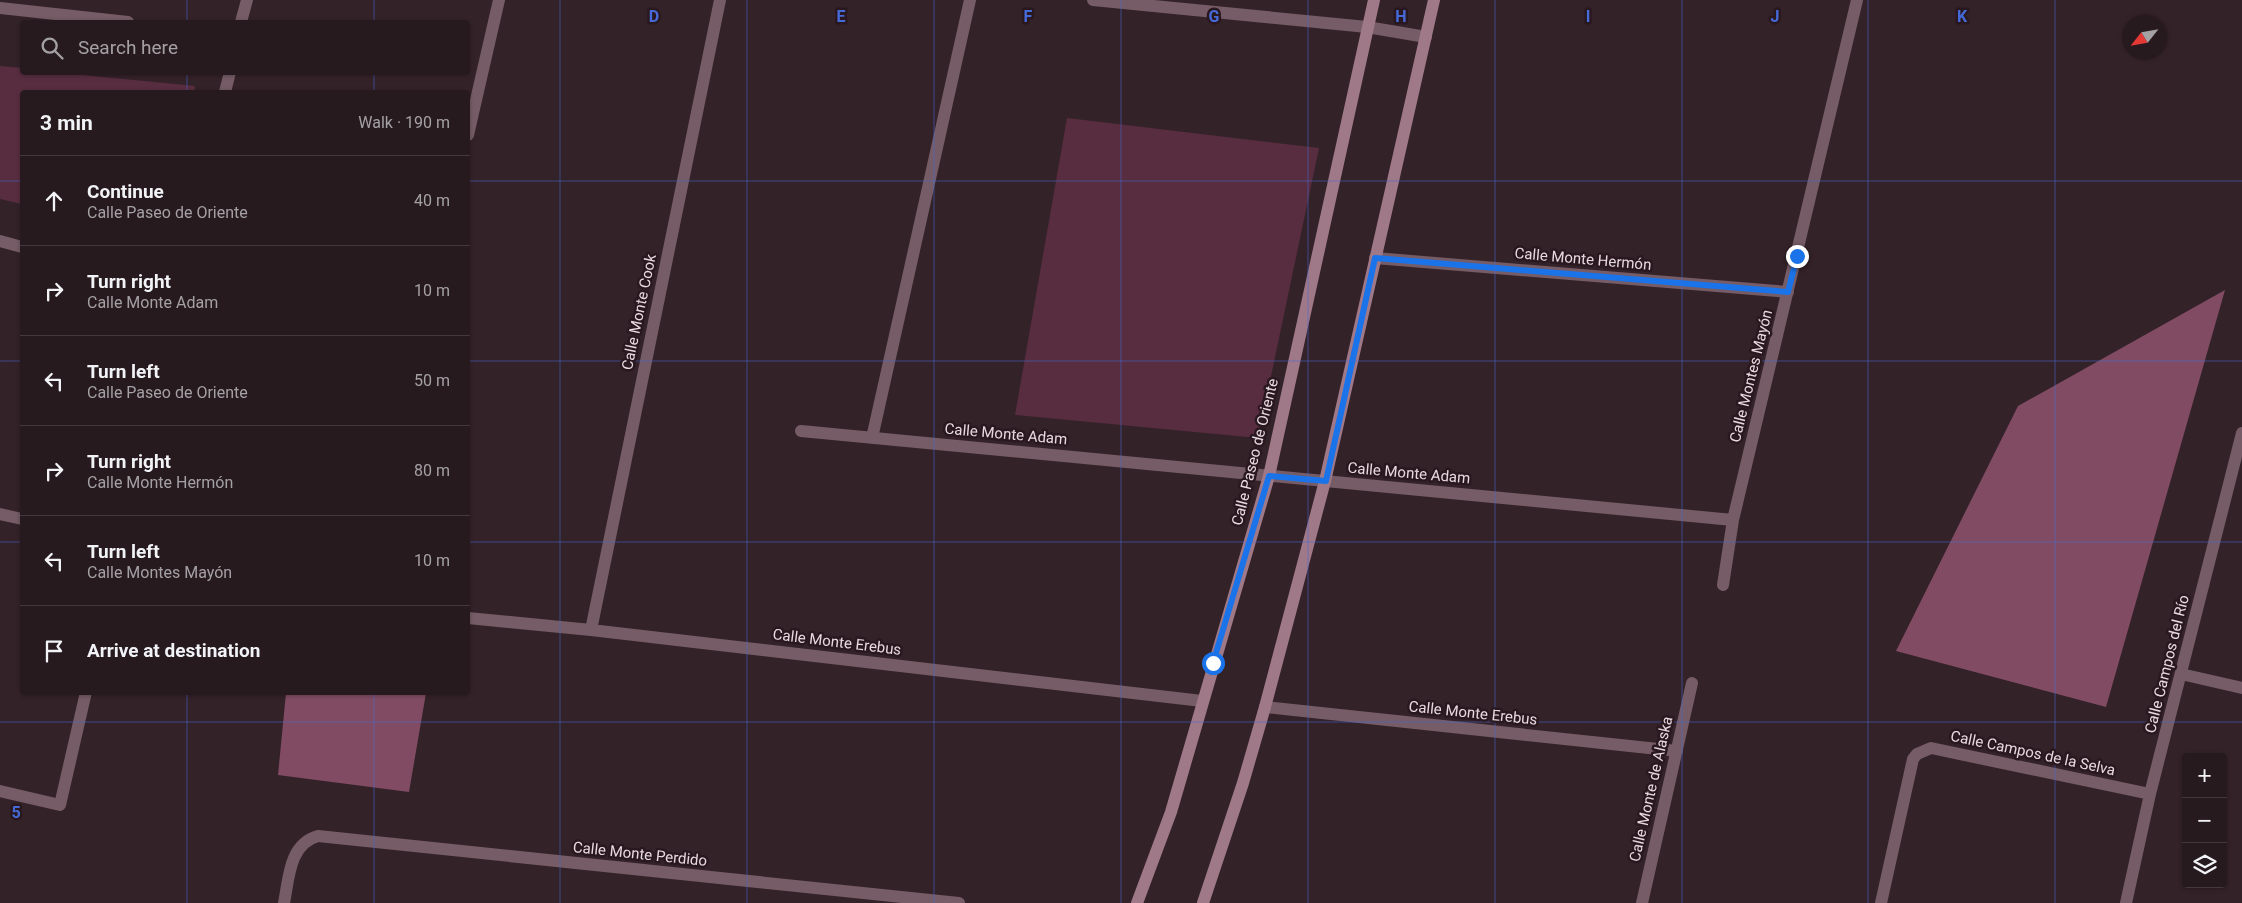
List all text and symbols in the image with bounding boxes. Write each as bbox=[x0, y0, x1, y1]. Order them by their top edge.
text: D bbox=[649, 7, 659, 26]
text: E bbox=[837, 7, 846, 26]
text: F bbox=[1024, 7, 1033, 26]
text: G bbox=[1209, 7, 1220, 26]
text: H bbox=[1395, 7, 1407, 26]
text: I bbox=[1586, 7, 1590, 26]
text: J bbox=[1771, 7, 1779, 26]
text: K bbox=[1957, 7, 1968, 26]
north arrow bbox=[2122, 15, 2167, 60]
search box bbox=[20, 20, 470, 75]
icon: search bbox=[38, 34, 66, 62]
text: Search here bbox=[78, 36, 178, 59]
text: 3 min bbox=[40, 111, 93, 135]
text: Walk · 190 m bbox=[358, 113, 450, 132]
text: Continue bbox=[87, 180, 164, 203]
icon: ahead bbox=[40, 187, 68, 215]
text: 40 m bbox=[414, 191, 450, 210]
text: Calle Paseo de Oriente bbox=[87, 203, 248, 222]
street label: Calle Monte Hermón bbox=[1514, 244, 1652, 274]
route end bbox=[1786, 245, 1809, 268]
street label: Calle Monte Cook bbox=[618, 252, 660, 372]
text: Turn right bbox=[87, 270, 171, 293]
icon: right bbox=[40, 277, 68, 305]
text: 10 m bbox=[414, 281, 450, 300]
text: Calle Monte Adam bbox=[87, 293, 218, 312]
street label: Calle Montes Mayón bbox=[1726, 308, 1776, 444]
text: Turn left bbox=[87, 360, 160, 383]
icon: left bbox=[40, 367, 68, 395]
text: 50 m bbox=[414, 371, 450, 390]
street label: Calle Paseo de Oriente bbox=[1228, 377, 1282, 527]
text: Calle Paseo de Oriente bbox=[87, 383, 248, 402]
street label: Calle Monte Adam bbox=[944, 420, 1068, 448]
text: Turn right bbox=[87, 450, 171, 473]
icon: right bbox=[40, 457, 68, 485]
street label: Calle Monte Adam bbox=[1347, 459, 1471, 487]
text: 80 m bbox=[414, 461, 450, 480]
text: Calle Monte Hermón bbox=[87, 473, 233, 492]
text: Turn left bbox=[87, 540, 160, 563]
icon: left bbox=[40, 547, 68, 575]
text: 10 m bbox=[414, 551, 450, 570]
text: Calle Montes Mayón bbox=[87, 563, 232, 582]
street label: Calle Campos del Río bbox=[2141, 593, 2193, 735]
street label: Calle Monte Erebus bbox=[772, 625, 902, 659]
icon: arrive bbox=[40, 637, 68, 665]
text: Arrive at destination bbox=[87, 639, 260, 662]
route start bbox=[1202, 652, 1225, 675]
street label: Calle Monte Erebus bbox=[1408, 697, 1538, 729]
street label: Calle Monte de Alaska bbox=[1626, 715, 1676, 863]
street label: Calle Campos de la Selva bbox=[1949, 727, 2117, 779]
map controls bbox=[2182, 753, 2227, 888]
button: + bbox=[2182, 753, 2227, 798]
button: − bbox=[2182, 798, 2227, 843]
text: 5 bbox=[11, 803, 21, 822]
street label: Calle Monte Perdido bbox=[572, 838, 708, 870]
button: layers bbox=[2182, 843, 2227, 888]

